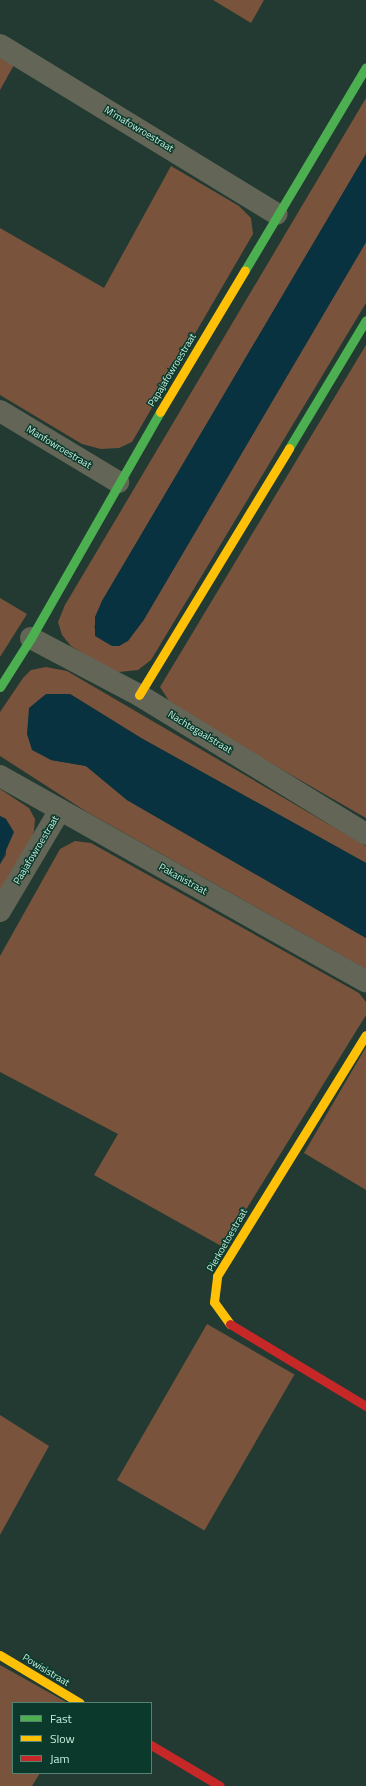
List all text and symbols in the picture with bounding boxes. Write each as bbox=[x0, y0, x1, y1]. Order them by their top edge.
street label: M'mafowroestraat bbox=[102, 104, 176, 154]
street label: Papajafowroestraat bbox=[145, 331, 199, 409]
street label: Manfowroestraat bbox=[24, 423, 94, 471]
street label: Nachtegaalstraat bbox=[166, 708, 234, 756]
street label: Paajafowroestraat bbox=[11, 813, 61, 887]
street label: Pakanistraat bbox=[157, 861, 209, 897]
street label: Pierkoetoestraat bbox=[204, 1206, 250, 1274]
street label: Powisistraat bbox=[20, 1651, 72, 1689]
legend bbox=[12, 1702, 152, 1774]
text: Fast bbox=[50, 1709, 72, 1728]
text: Slow bbox=[50, 1729, 75, 1748]
text: Jam bbox=[50, 1749, 70, 1768]

